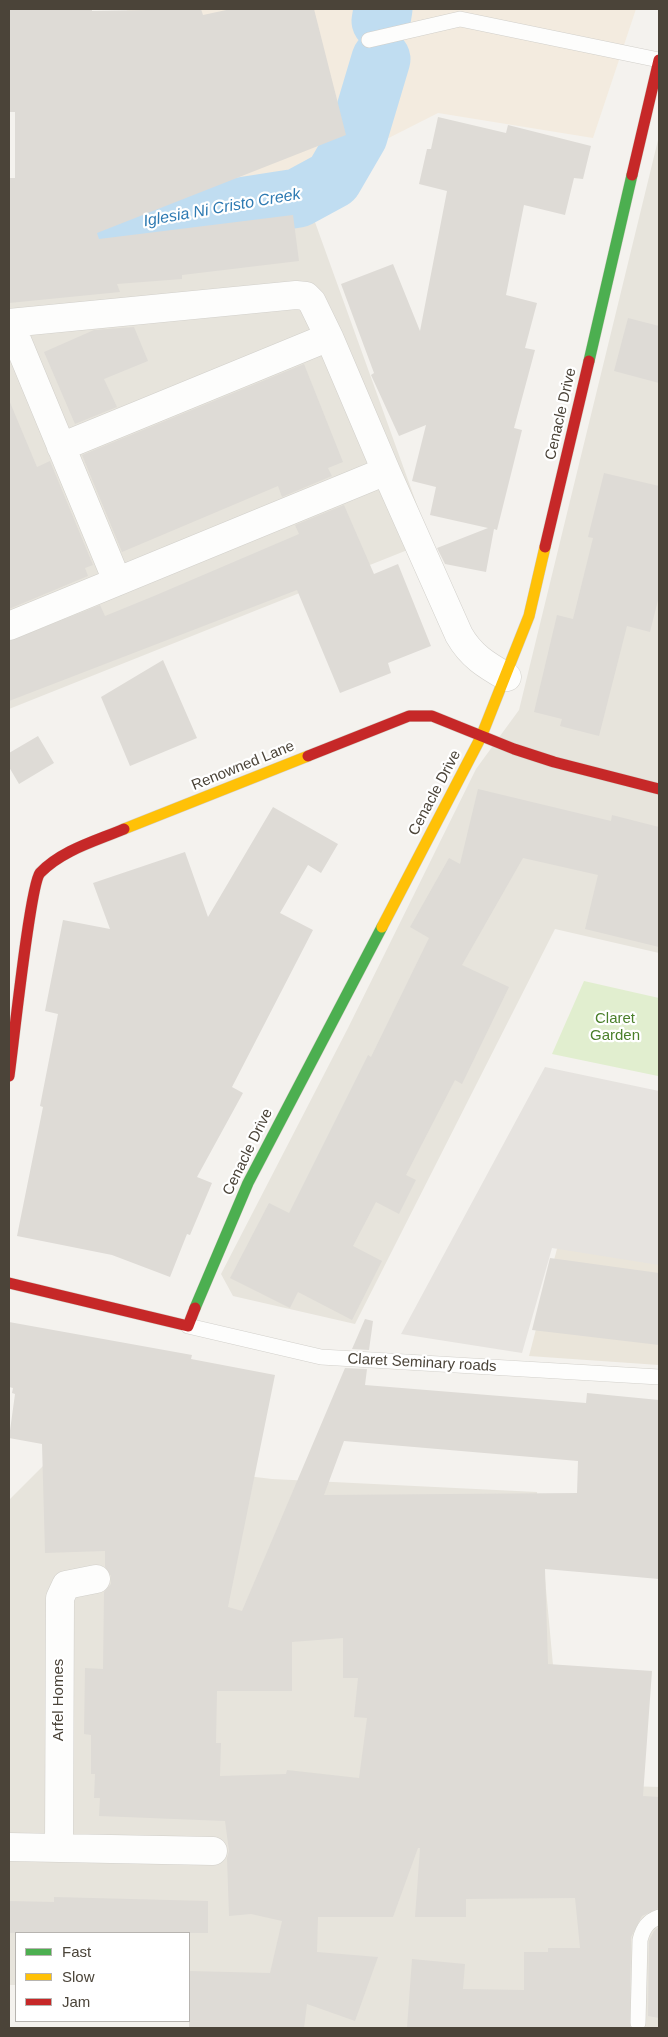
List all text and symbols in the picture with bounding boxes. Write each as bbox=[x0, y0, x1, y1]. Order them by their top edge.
water label: Iglesia Ni Cristo Creek bbox=[142, 185, 302, 231]
street label: Cenacle Drive bbox=[542, 366, 580, 462]
street label: Renowned Lane bbox=[189, 737, 297, 795]
street label: Cenacle Drive bbox=[405, 747, 465, 839]
park label: Claret Garden bbox=[590, 1010, 640, 1045]
street label: Cenacle Drive bbox=[219, 1106, 277, 1198]
street label: Claret Seminary roads bbox=[347, 1350, 497, 1376]
street label: Arfel Homes bbox=[50, 1659, 68, 1741]
legend bbox=[15, 1932, 190, 2022]
text: Fast bbox=[62, 1943, 91, 1960]
text: Slow bbox=[62, 1968, 95, 1985]
text: Jam bbox=[62, 1993, 90, 2010]

